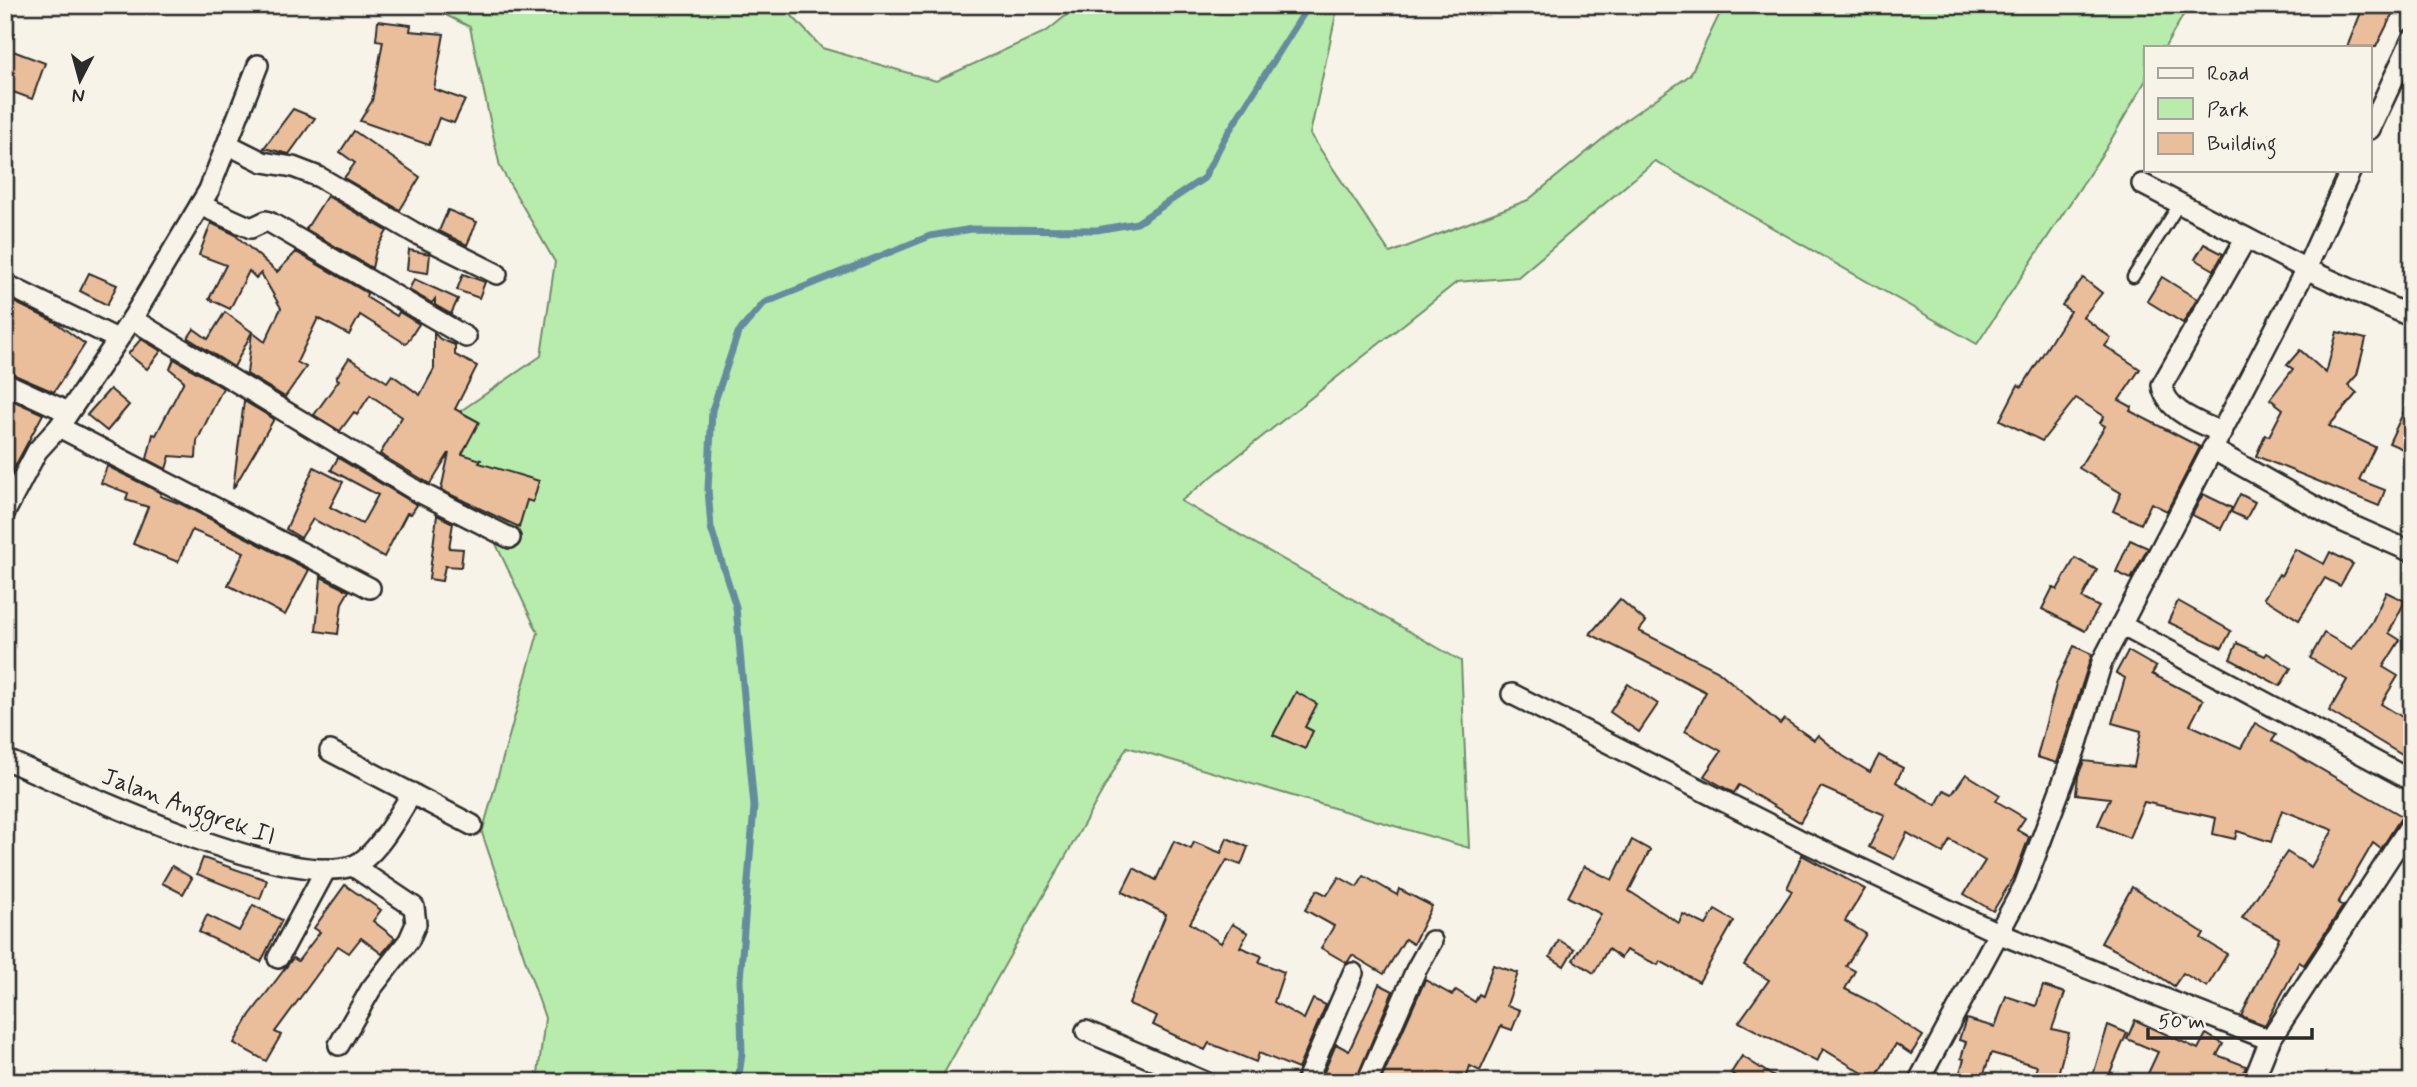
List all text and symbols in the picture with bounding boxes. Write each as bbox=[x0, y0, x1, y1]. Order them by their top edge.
north arrow bbox=[46, 46, 116, 116]
legend bbox=[2144, 46, 2372, 172]
text: Road bbox=[2207, 60, 2249, 88]
text: N bbox=[71, 82, 86, 109]
text: Park bbox=[2207, 96, 2249, 124]
text: Building bbox=[2207, 130, 2277, 160]
street label: Jalan Anggrek II bbox=[96, 762, 279, 856]
scale bar bbox=[2148, 996, 2312, 1040]
text: 50 m bbox=[2158, 1008, 2205, 1036]

